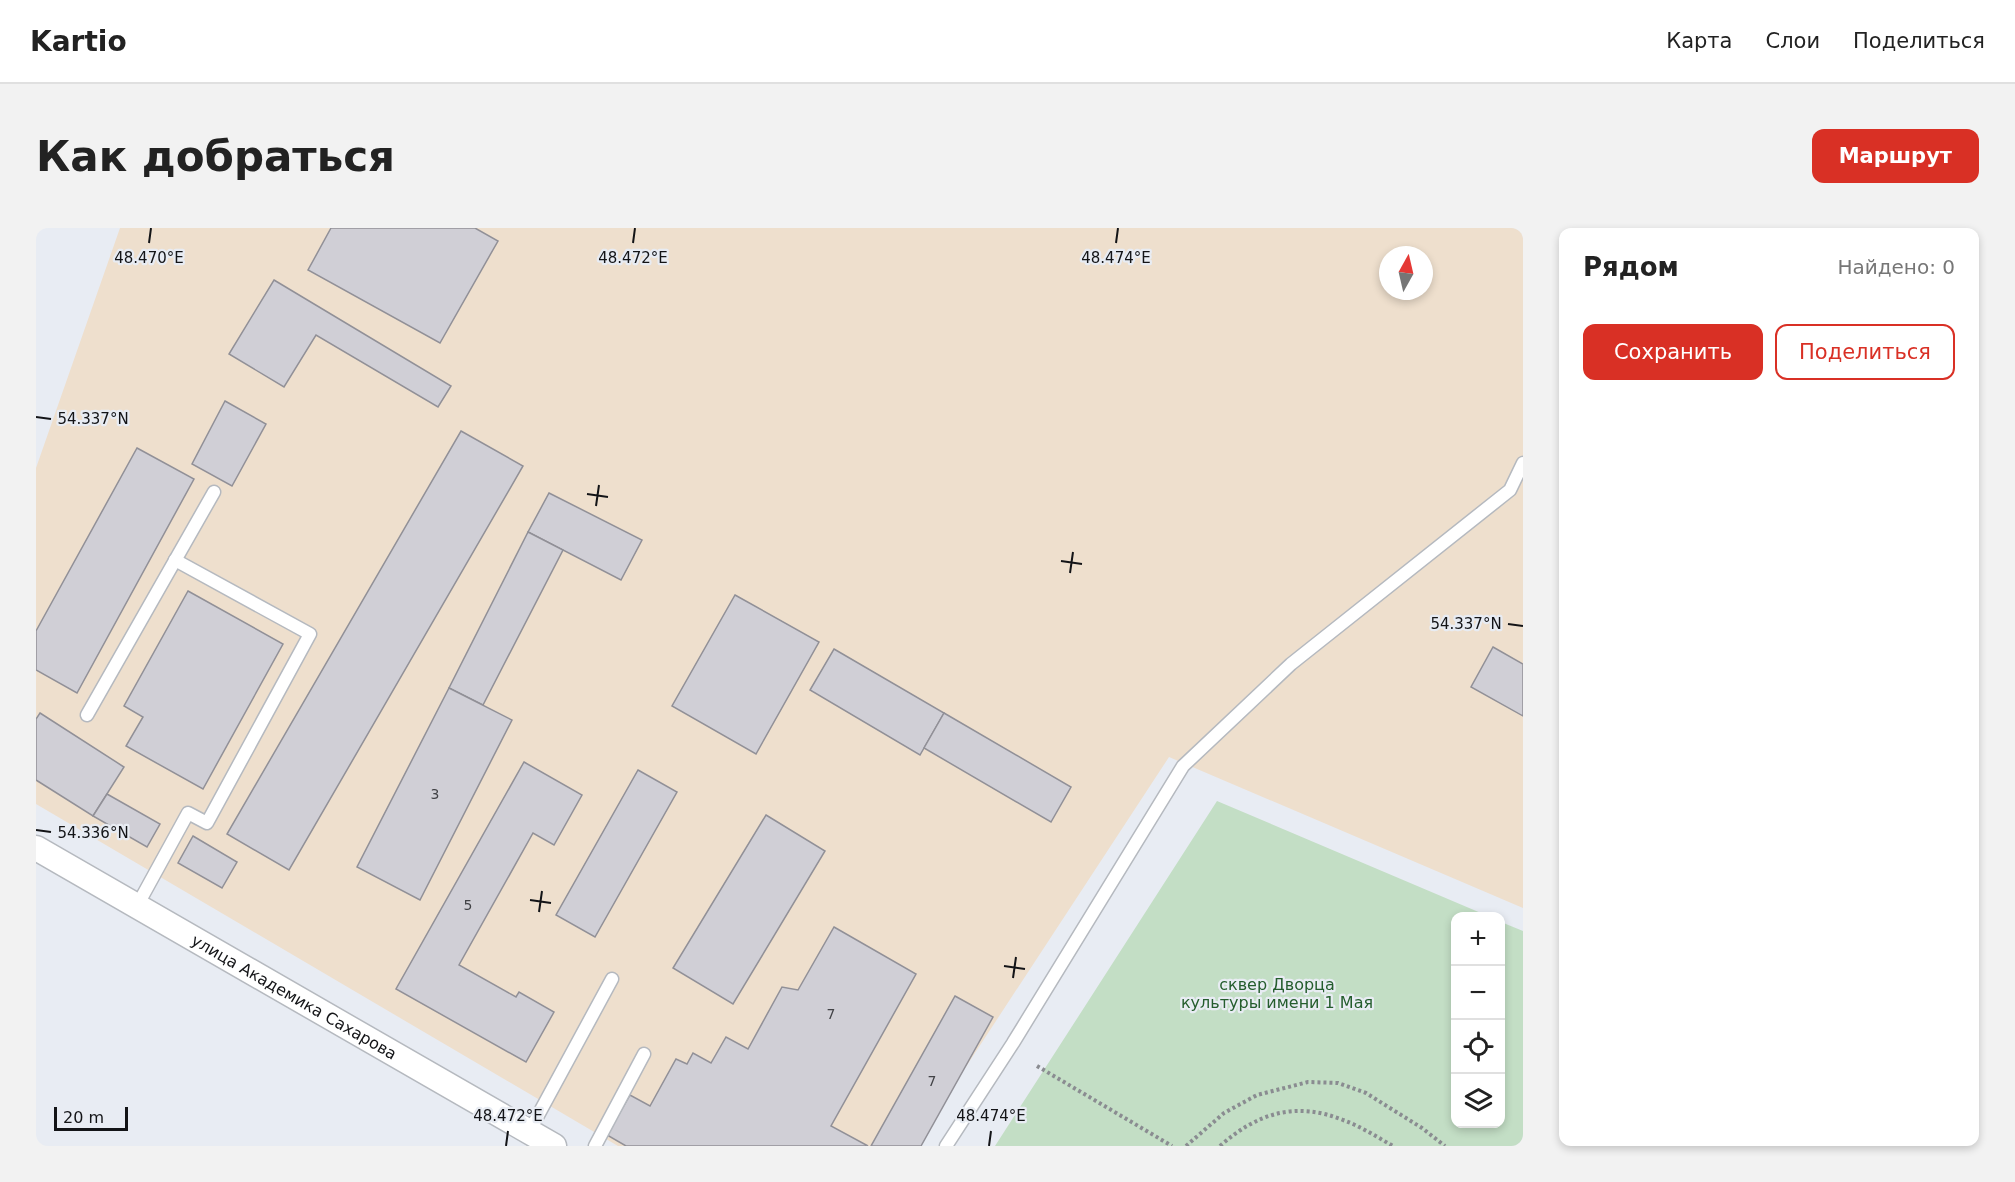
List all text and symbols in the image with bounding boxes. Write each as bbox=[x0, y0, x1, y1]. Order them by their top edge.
text: Kartio bbox=[30, 25, 127, 58]
text: Карта bbox=[1666, 29, 1732, 53]
text: Слои bbox=[1765, 29, 1820, 53]
text: Поделиться bbox=[1853, 29, 1985, 53]
button: Маршрут bbox=[1812, 129, 1979, 183]
text: Как добраться bbox=[36, 132, 395, 181]
north arrow bbox=[1379, 246, 1433, 300]
text: 48.470°E bbox=[114, 249, 184, 267]
text: 48.472°E bbox=[598, 249, 668, 267]
text: 48.474°E bbox=[1081, 249, 1151, 267]
text: Рядом bbox=[1583, 252, 1679, 282]
text: Найдено: 0 bbox=[1837, 255, 1955, 279]
button: Сохранить bbox=[1583, 324, 1763, 380]
button: Поделиться bbox=[1775, 324, 1955, 380]
text: 54.337°N bbox=[57, 410, 129, 428]
text: 54.337°N bbox=[1430, 615, 1502, 633]
house number: 3 bbox=[431, 786, 439, 802]
text: 54.336°N bbox=[57, 824, 129, 842]
house number: 5 bbox=[464, 897, 472, 913]
map controls bbox=[1451, 912, 1505, 1128]
button: + bbox=[1451, 912, 1505, 966]
street label: улица Академика Сахарова bbox=[188, 930, 400, 1063]
button: − bbox=[1451, 966, 1505, 1020]
park label: сквер Дворца культуры имени 1 Мая bbox=[1181, 975, 1373, 1012]
house number: 7 bbox=[827, 1006, 835, 1022]
button: locate bbox=[1451, 1020, 1505, 1074]
house number: 7 bbox=[928, 1073, 936, 1089]
button: layers bbox=[1451, 1074, 1505, 1128]
scale bar bbox=[54, 1104, 128, 1132]
text: 48.472°E bbox=[473, 1107, 543, 1125]
text: 48.474°E bbox=[956, 1107, 1026, 1125]
text: 20 m bbox=[63, 1108, 104, 1127]

